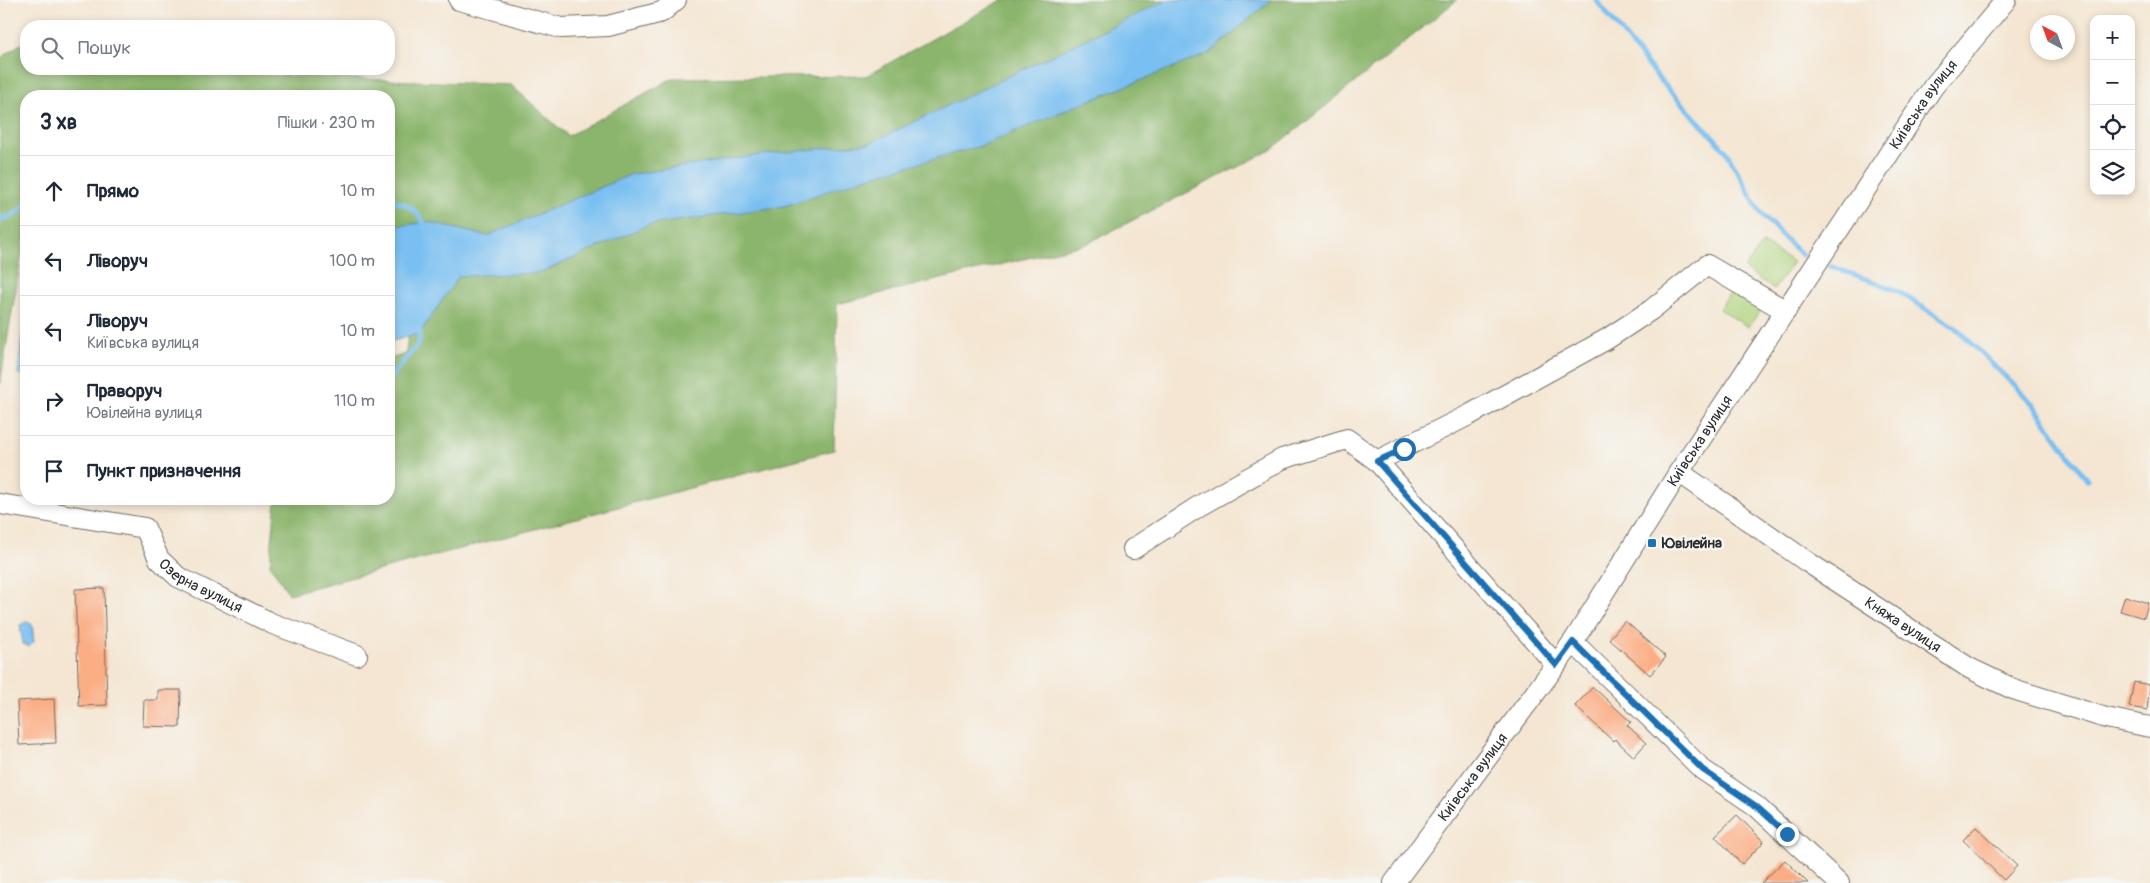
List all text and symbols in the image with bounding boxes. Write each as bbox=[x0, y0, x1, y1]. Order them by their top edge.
north arrow bbox=[2030, 15, 2075, 60]
map controls bbox=[2090, 15, 2135, 195]
button: + bbox=[2090, 15, 2135, 60]
search box bbox=[20, 20, 395, 75]
icon: search bbox=[38, 34, 66, 62]
text: Пошук bbox=[78, 36, 131, 60]
street label: Київська вулиця bbox=[1885, 56, 1961, 153]
button: − bbox=[2090, 60, 2135, 105]
button: locate bbox=[2090, 105, 2135, 150]
text: 3 хв bbox=[40, 109, 77, 136]
text: Пішки · 230 m bbox=[278, 113, 375, 133]
button: layers bbox=[2090, 150, 2135, 195]
icon: ahead bbox=[40, 177, 68, 205]
text: Прямо bbox=[87, 179, 139, 203]
text: 10 m bbox=[340, 181, 375, 201]
icon: left bbox=[40, 247, 68, 275]
text: Ліворуч bbox=[87, 249, 148, 273]
text: 100 m bbox=[329, 251, 375, 271]
text: Ліворуч bbox=[87, 309, 148, 333]
icon: left bbox=[40, 317, 68, 345]
text: 10 m bbox=[340, 321, 375, 341]
text: Київська вулиця bbox=[87, 333, 199, 353]
text: Праворуч bbox=[87, 379, 162, 403]
icon: right bbox=[40, 387, 68, 415]
text: 110 m bbox=[334, 391, 375, 411]
street label: Київська вулиця bbox=[1663, 392, 1737, 490]
text: Ювілейна вулиця bbox=[87, 403, 202, 423]
route start bbox=[1393, 438, 1416, 461]
icon: arrive bbox=[40, 457, 68, 485]
text: Пункт призначення bbox=[87, 459, 241, 483]
place label: Ювілейна bbox=[1661, 534, 1722, 553]
marker: Ювілейна bbox=[1646, 537, 1658, 549]
street label: Озерна вулиця bbox=[155, 554, 246, 617]
street label: Княжа вулиця bbox=[1861, 593, 1945, 657]
street label: Київська вулиця bbox=[1434, 729, 1512, 825]
route end bbox=[1776, 823, 1799, 846]

